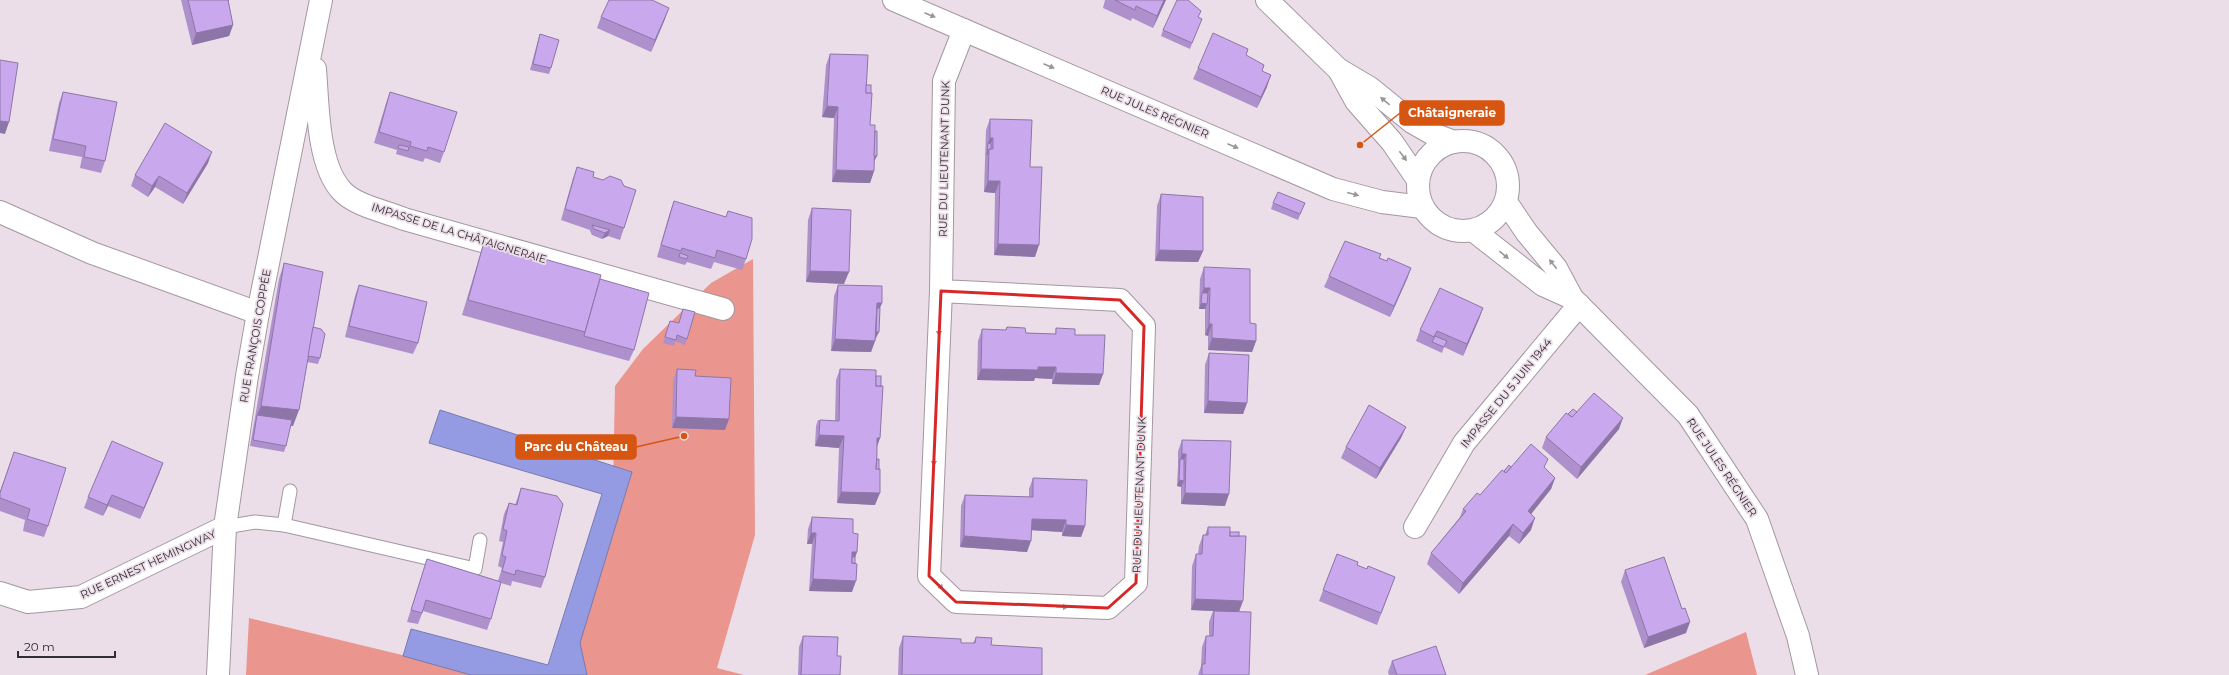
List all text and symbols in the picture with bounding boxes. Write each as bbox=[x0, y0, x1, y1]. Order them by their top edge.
one-way arrow bbox=[924, 12, 935, 18]
one-way arrow bbox=[1043, 63, 1055, 70]
street label: RUE DU LIEUTENANT DUNK bbox=[936, 80, 952, 237]
street label: RUE JULES RÉGNIER bbox=[1099, 83, 1211, 141]
one-way arrow bbox=[1380, 96, 1390, 105]
callout: Châtaigneraie bbox=[1400, 101, 1504, 125]
text: Châtaigneraie bbox=[1408, 105, 1496, 120]
one-way arrow bbox=[1227, 143, 1239, 149]
one-way arrow bbox=[1399, 151, 1407, 161]
one-way arrow bbox=[1347, 191, 1359, 197]
street label: IMPASSE DE LA CHÂTAIGNERAIE bbox=[370, 200, 548, 266]
one-way arrow bbox=[1499, 251, 1510, 259]
one-way arrow bbox=[1548, 259, 1557, 270]
street label: RUE FRANÇOIS COPPÉE bbox=[236, 268, 274, 404]
one-way arrow bbox=[936, 324, 943, 336]
street label: IMPASSE DU 5 JUIN 1944 bbox=[1457, 335, 1555, 451]
street label: RUE JULES RÉGNIER bbox=[1684, 415, 1760, 519]
street label: RUE DU LIEUTENANT DUNK bbox=[1129, 416, 1149, 573]
callout: Parc du Château bbox=[516, 435, 636, 459]
text: Parc du Château bbox=[524, 439, 628, 454]
one-way arrow bbox=[931, 454, 937, 467]
street label: RUE ERNEST HEMINGWAY bbox=[78, 526, 218, 602]
one-way arrow bbox=[934, 580, 944, 590]
one-way arrow bbox=[1056, 603, 1068, 610]
scale bar bbox=[18, 633, 115, 659]
text: 20 m bbox=[24, 639, 55, 654]

